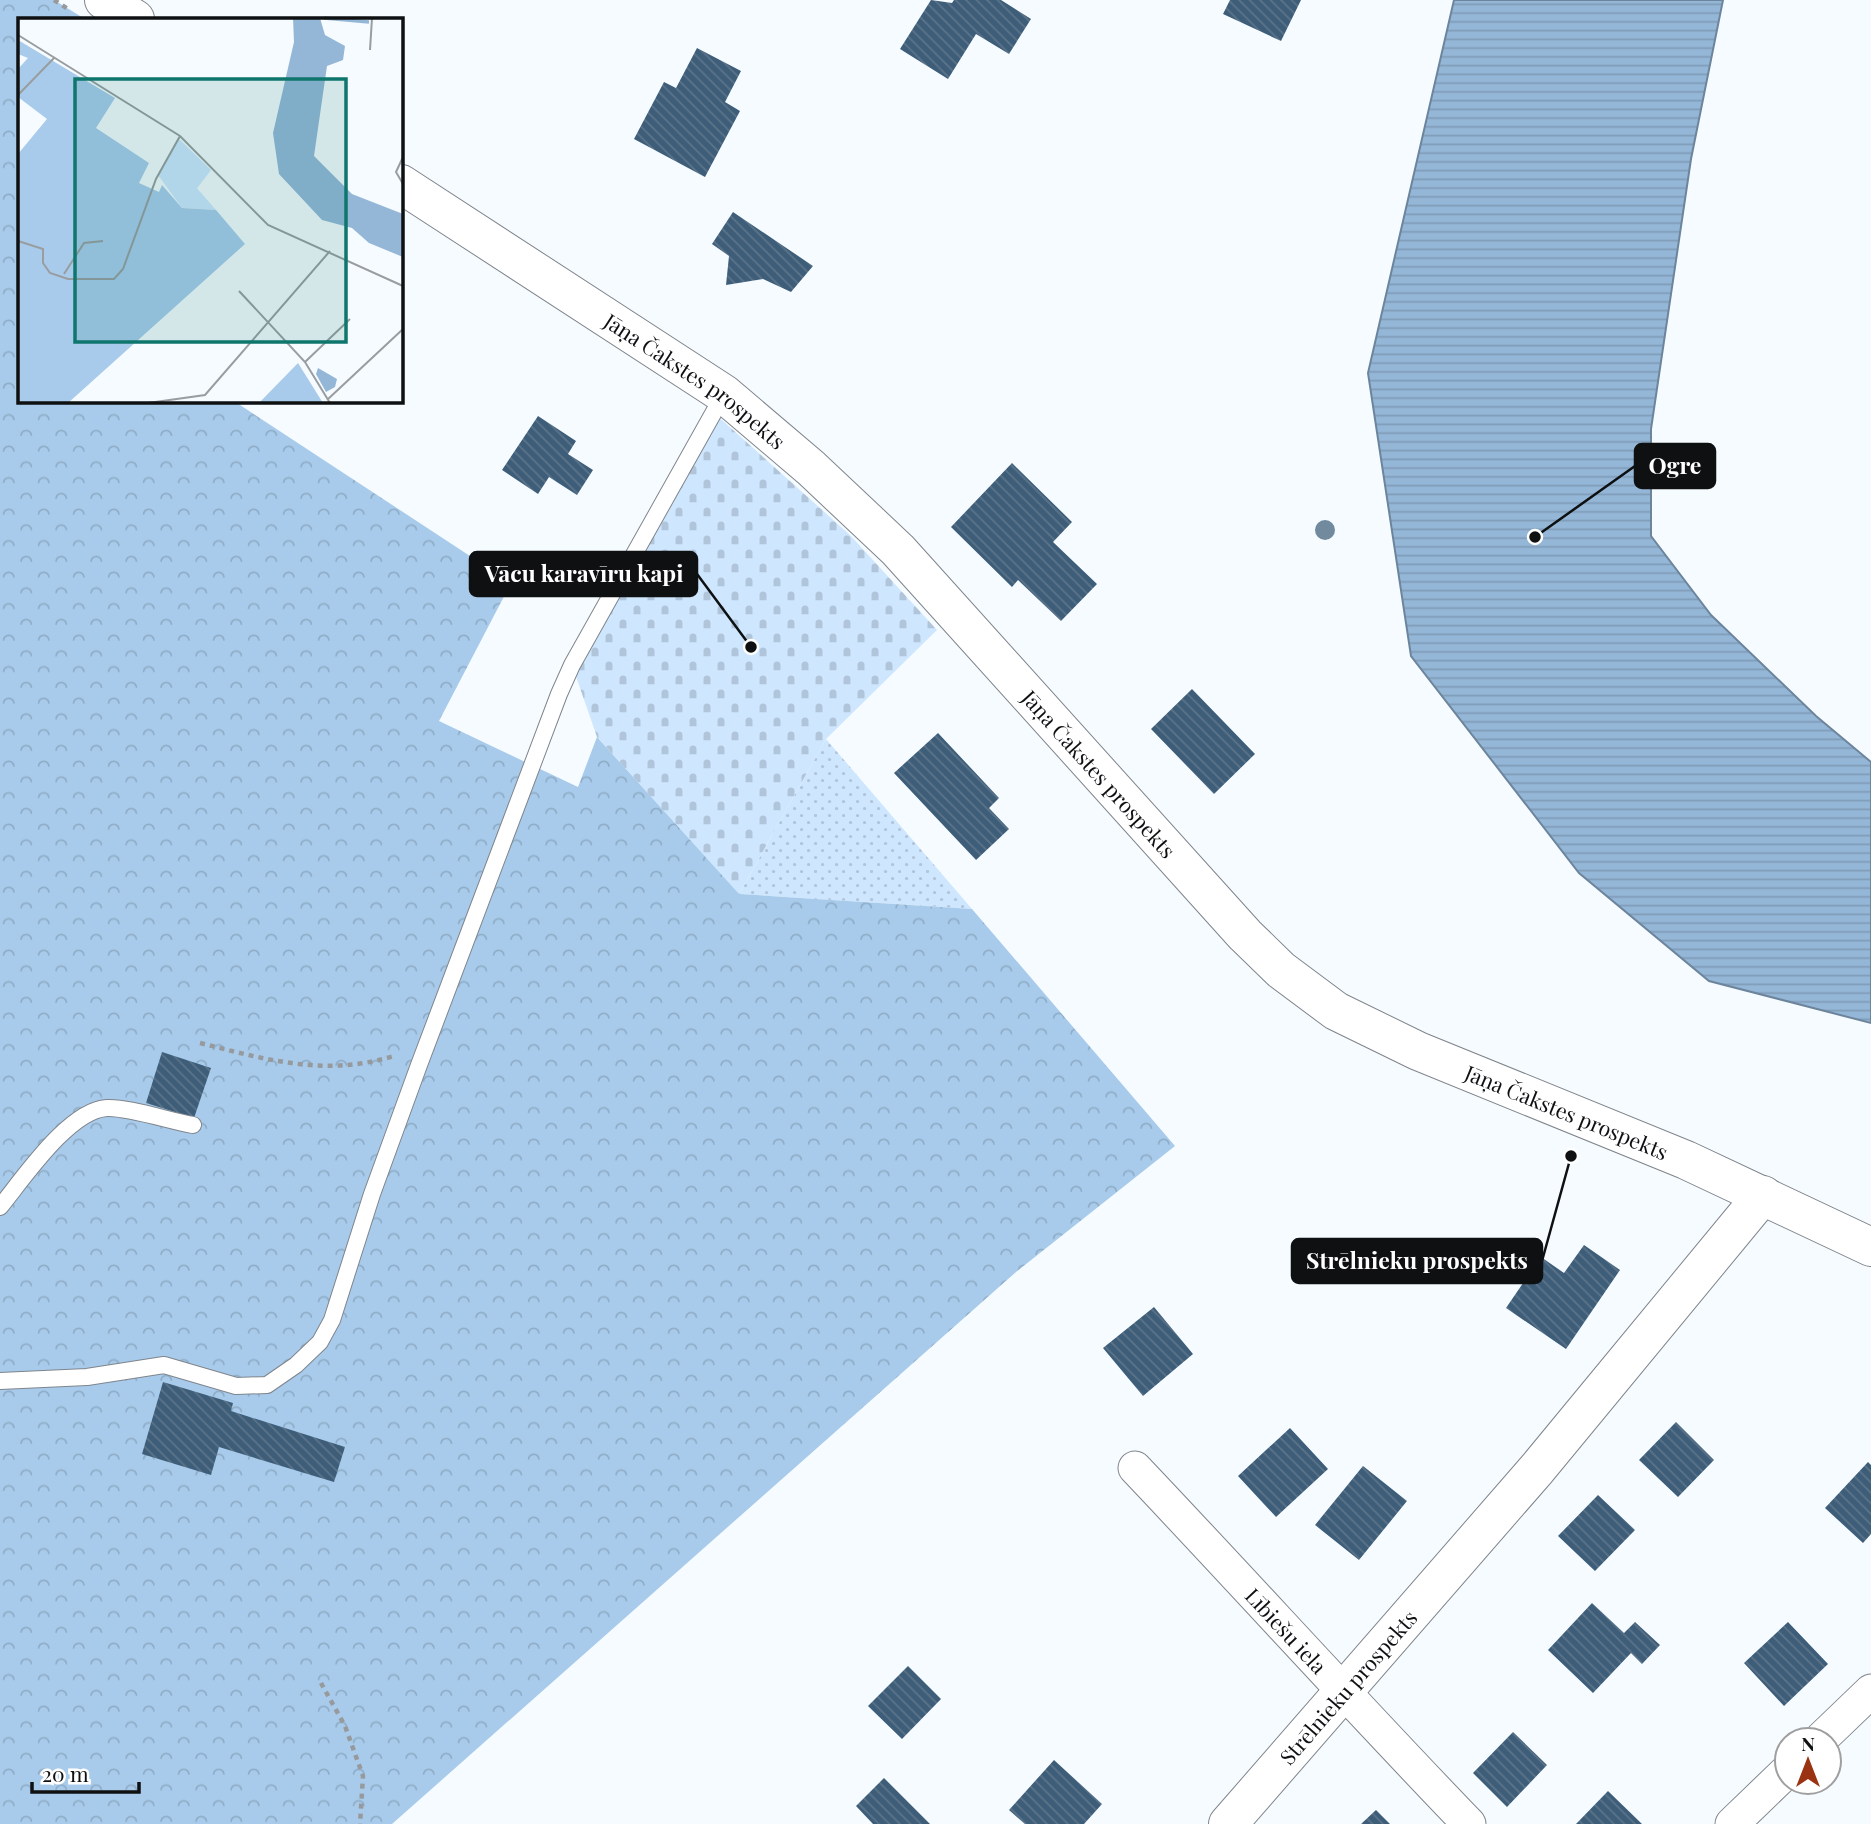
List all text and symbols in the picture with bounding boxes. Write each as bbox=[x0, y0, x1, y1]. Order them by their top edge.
inset map bbox=[18, 18, 402, 402]
street label: Jāņa Čakstes prospekts bbox=[598, 306, 792, 455]
callout: Ogre bbox=[1635, 444, 1715, 488]
text: Ogre bbox=[1649, 449, 1701, 480]
callout: Vācu karavīru kapi bbox=[470, 552, 697, 596]
text: Vācu karavīru kapi bbox=[484, 557, 683, 588]
street label: Jāņa Čakstes prospekts bbox=[1016, 683, 1182, 863]
street label: Jāņa Čakstes prospekts bbox=[1460, 1057, 1672, 1165]
callout: Strēlnieku prospekts bbox=[1292, 1239, 1542, 1283]
text: Strēlnieku prospekts bbox=[1306, 1244, 1528, 1275]
street label: Lībiešu iela bbox=[1240, 1581, 1334, 1679]
street label: Strēlnieku prospekts bbox=[1273, 1604, 1422, 1770]
north arrow bbox=[1773, 1726, 1843, 1796]
text: N bbox=[1801, 1730, 1815, 1756]
scale bar bbox=[32, 1750, 138, 1794]
text: 20 m bbox=[42, 1759, 89, 1787]

